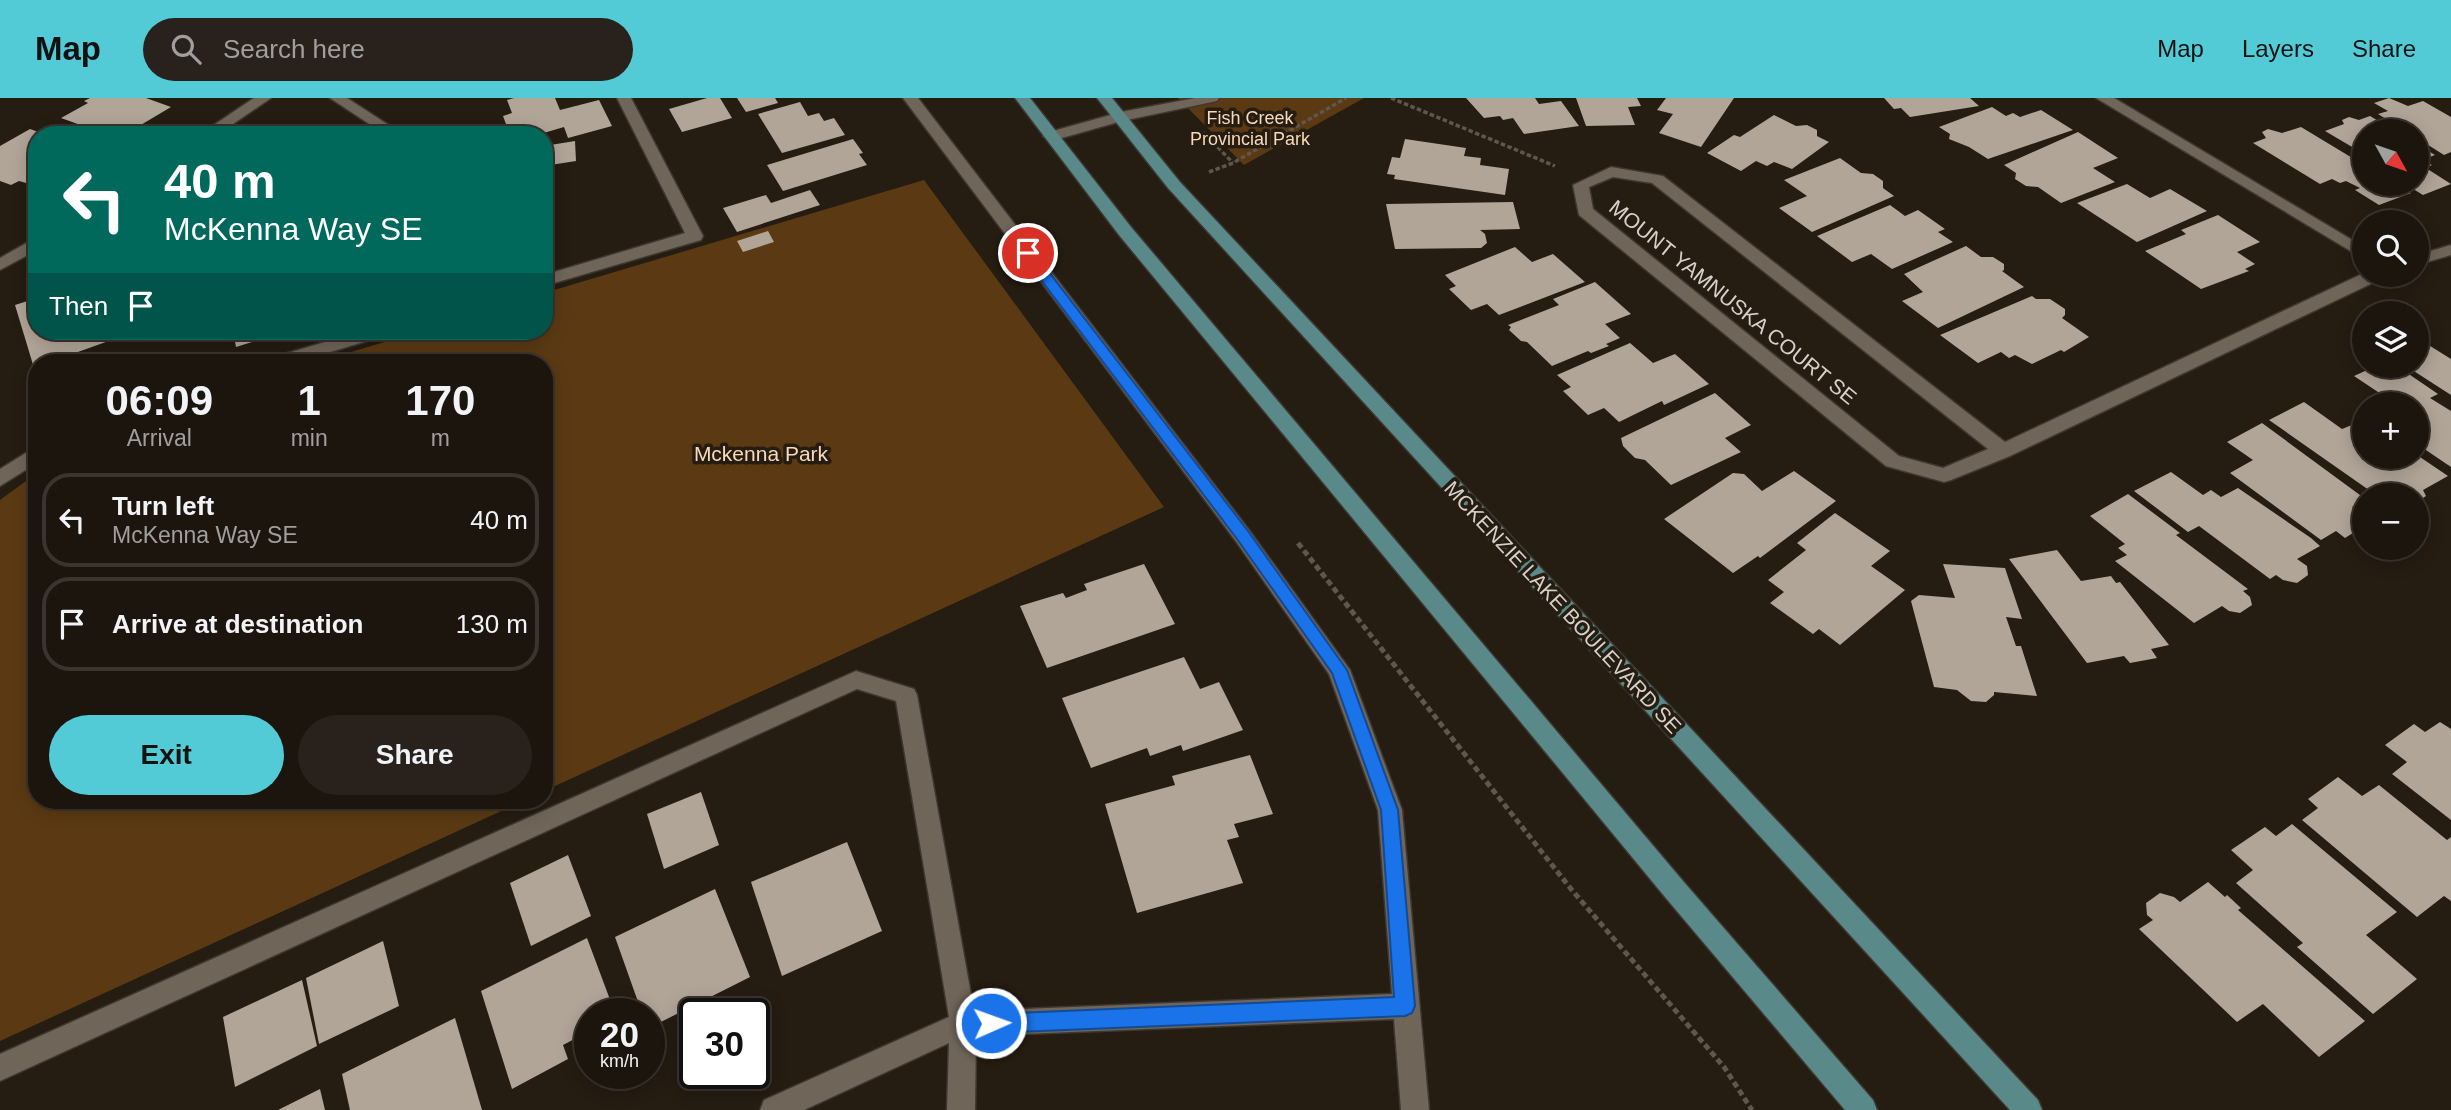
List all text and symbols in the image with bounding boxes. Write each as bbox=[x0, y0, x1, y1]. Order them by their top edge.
search box bbox=[143, 18, 633, 81]
text: Map bbox=[35, 30, 101, 67]
icon: search bbox=[167, 30, 205, 68]
text: Search here bbox=[223, 34, 365, 64]
text: Map bbox=[2157, 35, 2204, 62]
text: Layers bbox=[2242, 35, 2314, 62]
text: Share bbox=[2352, 35, 2416, 62]
park label: Fish Creek Provincial Park bbox=[1190, 108, 1311, 149]
north arrow bbox=[2352, 119, 2429, 196]
map controls bbox=[2352, 119, 2429, 560]
icon: left bbox=[49, 154, 140, 245]
text: 40 m bbox=[164, 154, 276, 208]
street label: MOUNT YAMNUSKA COURT SE bbox=[1605, 195, 1861, 409]
button: search bbox=[2352, 210, 2429, 287]
text: McKenna Way SE bbox=[164, 211, 422, 247]
pin bbox=[998, 223, 1058, 283]
icon: arrive bbox=[1009, 234, 1047, 272]
icon: arrive bbox=[122, 287, 160, 325]
text: Then bbox=[49, 291, 108, 321]
button: layers bbox=[2352, 301, 2429, 378]
text: 06:09 bbox=[106, 377, 213, 424]
text: 1 bbox=[297, 377, 321, 424]
text: 170 bbox=[405, 377, 475, 424]
button: + bbox=[2352, 392, 2429, 469]
text: Arrival bbox=[127, 425, 192, 451]
text: min bbox=[291, 425, 328, 451]
text: m bbox=[431, 425, 450, 451]
park label: Mckenna Park bbox=[694, 442, 829, 465]
street label: MCKENZIE LAKE BOULEVARD SE bbox=[1440, 476, 1686, 738]
button: − bbox=[2352, 483, 2429, 560]
text: Turn left bbox=[112, 491, 214, 521]
icon: left bbox=[53, 501, 91, 539]
text: 40 m bbox=[470, 505, 528, 535]
text: McKenna Way SE bbox=[112, 522, 298, 548]
icon: arrive bbox=[53, 605, 91, 643]
text: Arrive at destination bbox=[112, 609, 363, 639]
text: 130 m bbox=[456, 609, 528, 639]
button: Exit bbox=[49, 715, 284, 795]
button: Share bbox=[298, 715, 532, 795]
position arrow bbox=[954, 986, 1028, 1060]
speed limit sign: 30 bbox=[679, 998, 770, 1089]
text: 20 bbox=[600, 1015, 639, 1054]
text: km/h bbox=[600, 1051, 639, 1071]

